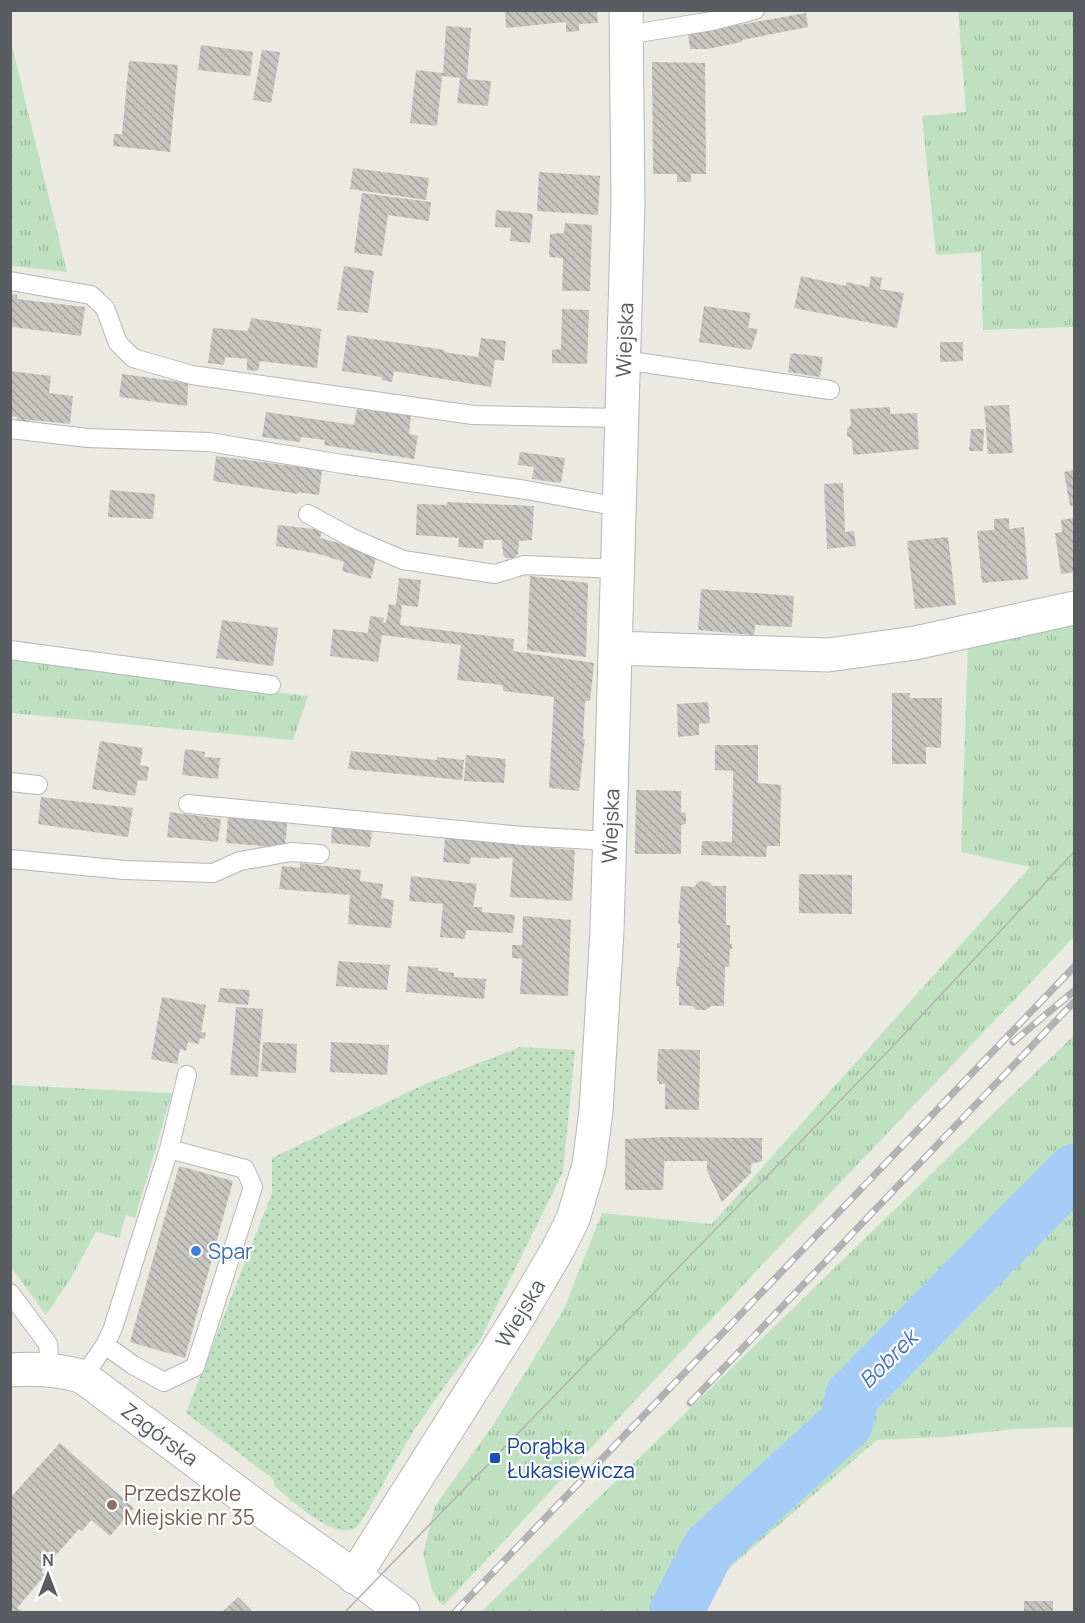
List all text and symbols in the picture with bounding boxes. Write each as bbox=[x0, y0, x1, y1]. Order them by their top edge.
street label: Wiejska bbox=[609, 302, 639, 378]
street label: Wiejska bbox=[595, 788, 625, 864]
place label: Spar bbox=[208, 1237, 253, 1265]
marker: Spar bbox=[189, 1244, 203, 1258]
street label: Wiejska bbox=[489, 1274, 551, 1352]
water label: Bobrek bbox=[852, 1321, 926, 1395]
street label: Zagórska bbox=[116, 1396, 204, 1472]
place label: Porąbka Łukasiewicza bbox=[507, 1432, 635, 1484]
marker: Porąbka Łukasiewicza bbox=[488, 1451, 502, 1465]
place label: Przedszkole Miejskie nr 35 bbox=[124, 1479, 255, 1531]
marker: Przedszkole Miejskie nr 35 bbox=[105, 1498, 119, 1512]
north arrow bbox=[18, 1545, 78, 1605]
text: N bbox=[42, 1549, 54, 1571]

